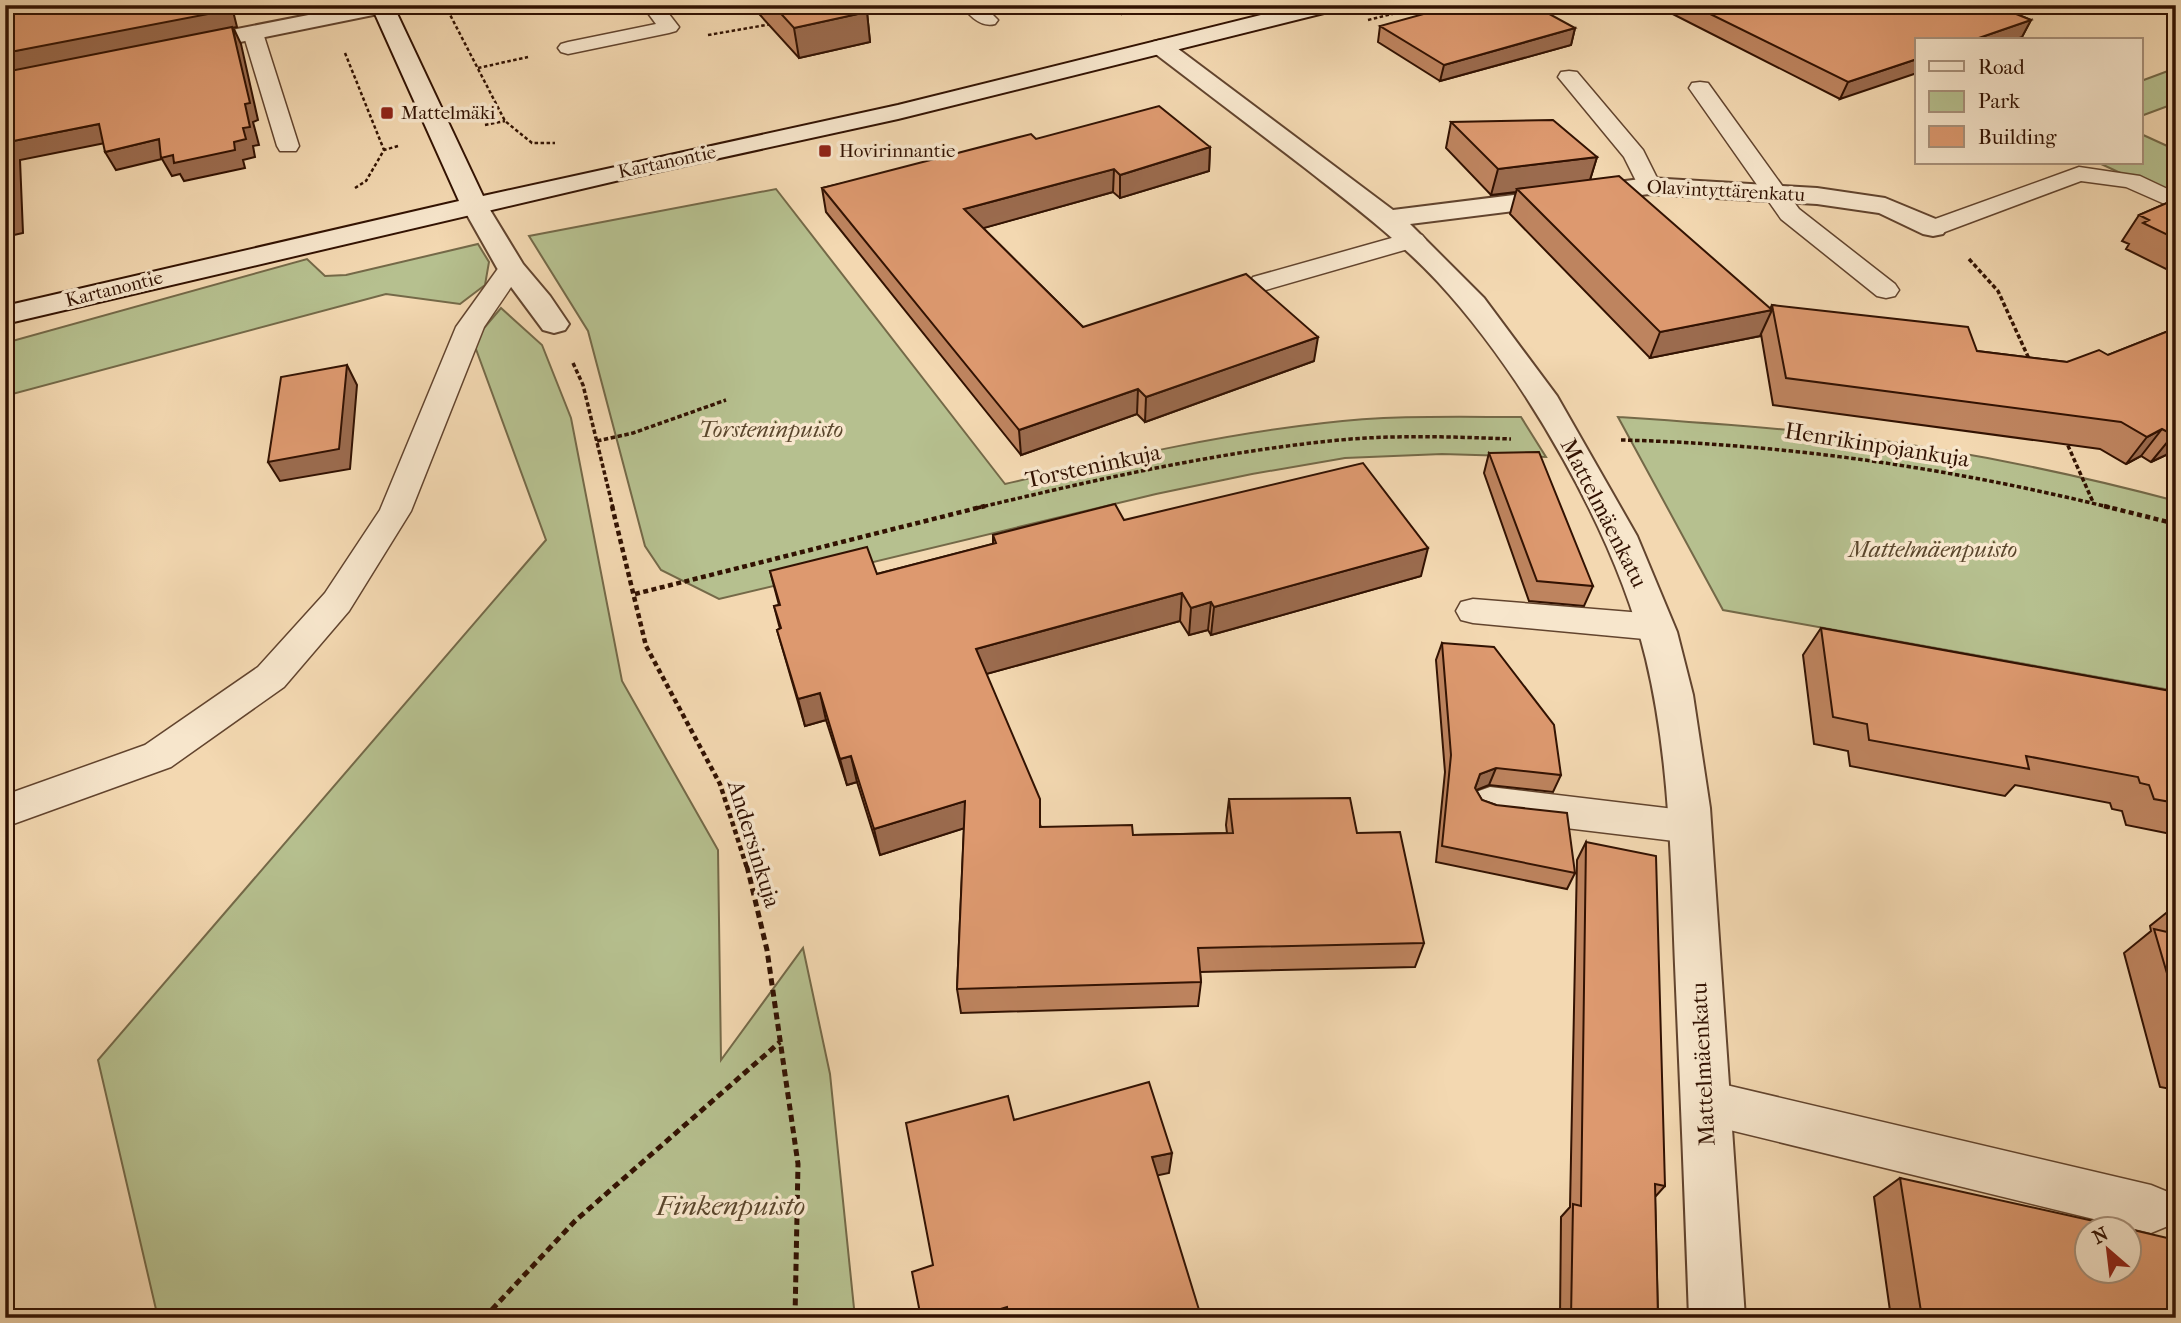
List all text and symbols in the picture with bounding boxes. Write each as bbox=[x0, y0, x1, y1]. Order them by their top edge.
legend bbox=[1915, 38, 2142, 164]
text: Road bbox=[1978, 55, 2025, 79]
text: Park bbox=[1978, 89, 2020, 113]
place label: Mattelmäki bbox=[401, 102, 496, 124]
marker: Mattelmäki bbox=[379, 105, 395, 121]
text: Building bbox=[1978, 125, 2057, 149]
place label: Hovirinnantie bbox=[839, 140, 955, 162]
street label: Kartanontie bbox=[616, 141, 718, 183]
marker: Hovirinnantie bbox=[817, 143, 833, 159]
street label: Olavintyttärenkatu bbox=[1646, 176, 1806, 206]
street label: Kartanontie bbox=[63, 266, 165, 312]
park label: Torsteninpuisto bbox=[699, 416, 843, 443]
street label: Henrikinpojankuja bbox=[1783, 417, 1972, 473]
street label: Mattelmäenkatu bbox=[1555, 434, 1653, 592]
street label: Torsteninkuja bbox=[1023, 438, 1163, 494]
park label: Mattelmäenpuisto bbox=[1847, 536, 2017, 563]
street label: Andersinkuja bbox=[722, 776, 786, 911]
street label: Mattelmäenkatu bbox=[1685, 981, 1721, 1147]
park label: Finkenpuisto bbox=[656, 1189, 805, 1222]
north arrow bbox=[2072, 1214, 2142, 1284]
text: N bbox=[2089, 1223, 2113, 1249]

